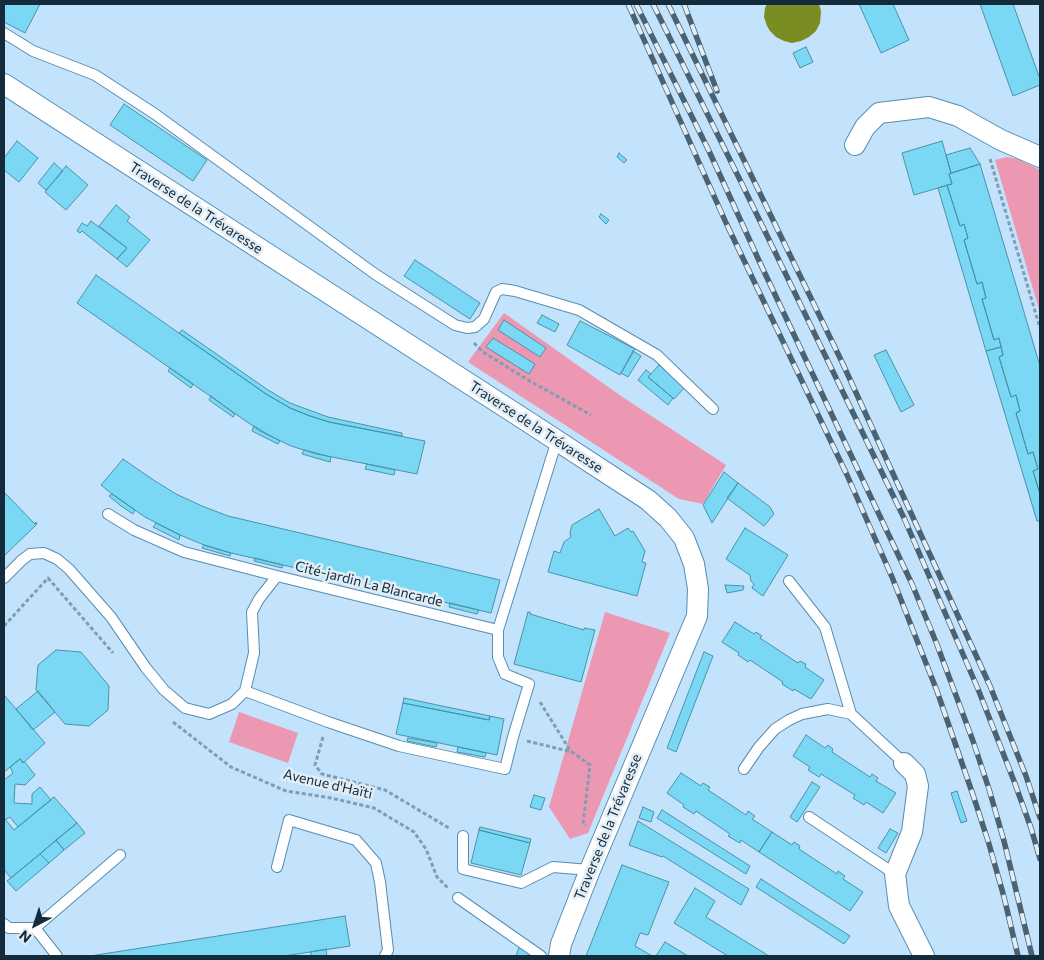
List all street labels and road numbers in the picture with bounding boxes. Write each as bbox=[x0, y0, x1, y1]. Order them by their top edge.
street label: Traverse de la Trévaresse bbox=[126, 159, 266, 257]
street label: Traverse de la Trévaresse bbox=[466, 378, 606, 476]
street label: Cité-jardin La Blancarde bbox=[293, 557, 445, 611]
street label: Traverse de la Trévaresse bbox=[571, 752, 645, 902]
street label: Avenue d'Haïti bbox=[282, 766, 374, 802]

